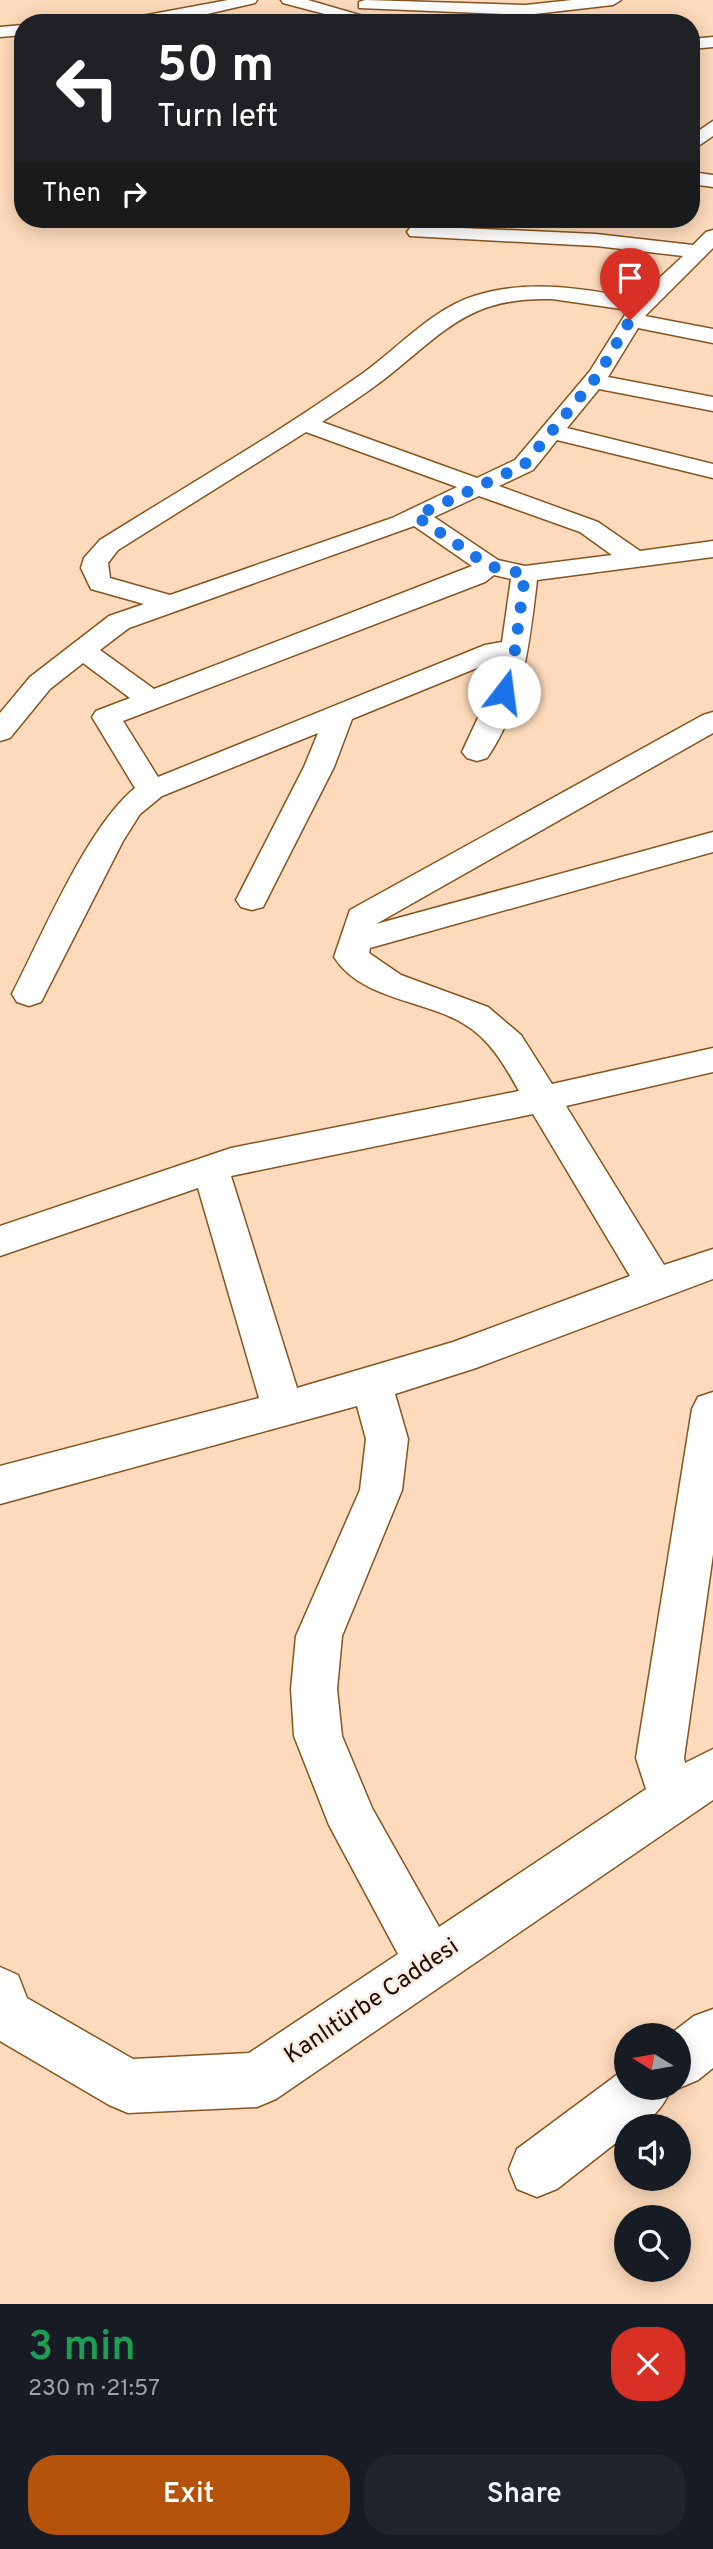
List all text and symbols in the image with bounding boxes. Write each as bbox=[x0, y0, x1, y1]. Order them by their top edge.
text: 50 m bbox=[157, 37, 274, 99]
icon: left bbox=[42, 42, 133, 133]
text: Turn left bbox=[157, 98, 278, 138]
icon: right bbox=[115, 175, 153, 213]
text: Then bbox=[42, 178, 101, 211]
pin bbox=[600, 248, 660, 320]
icon: arrive bbox=[611, 259, 649, 297]
position arrow bbox=[467, 655, 541, 729]
street label: Kanlıtürbe Caddesi bbox=[279, 1933, 465, 2071]
north arrow bbox=[614, 2023, 691, 2100]
map controls bbox=[614, 2023, 691, 2282]
button: sound bbox=[614, 2114, 691, 2191]
button: search bbox=[614, 2205, 691, 2282]
text: 3 min bbox=[28, 2322, 136, 2375]
button: close bbox=[611, 2327, 685, 2401]
text: 230 m · 21:57 bbox=[28, 2375, 160, 2404]
button: Exit bbox=[28, 2455, 350, 2535]
button: Share bbox=[364, 2455, 685, 2535]

